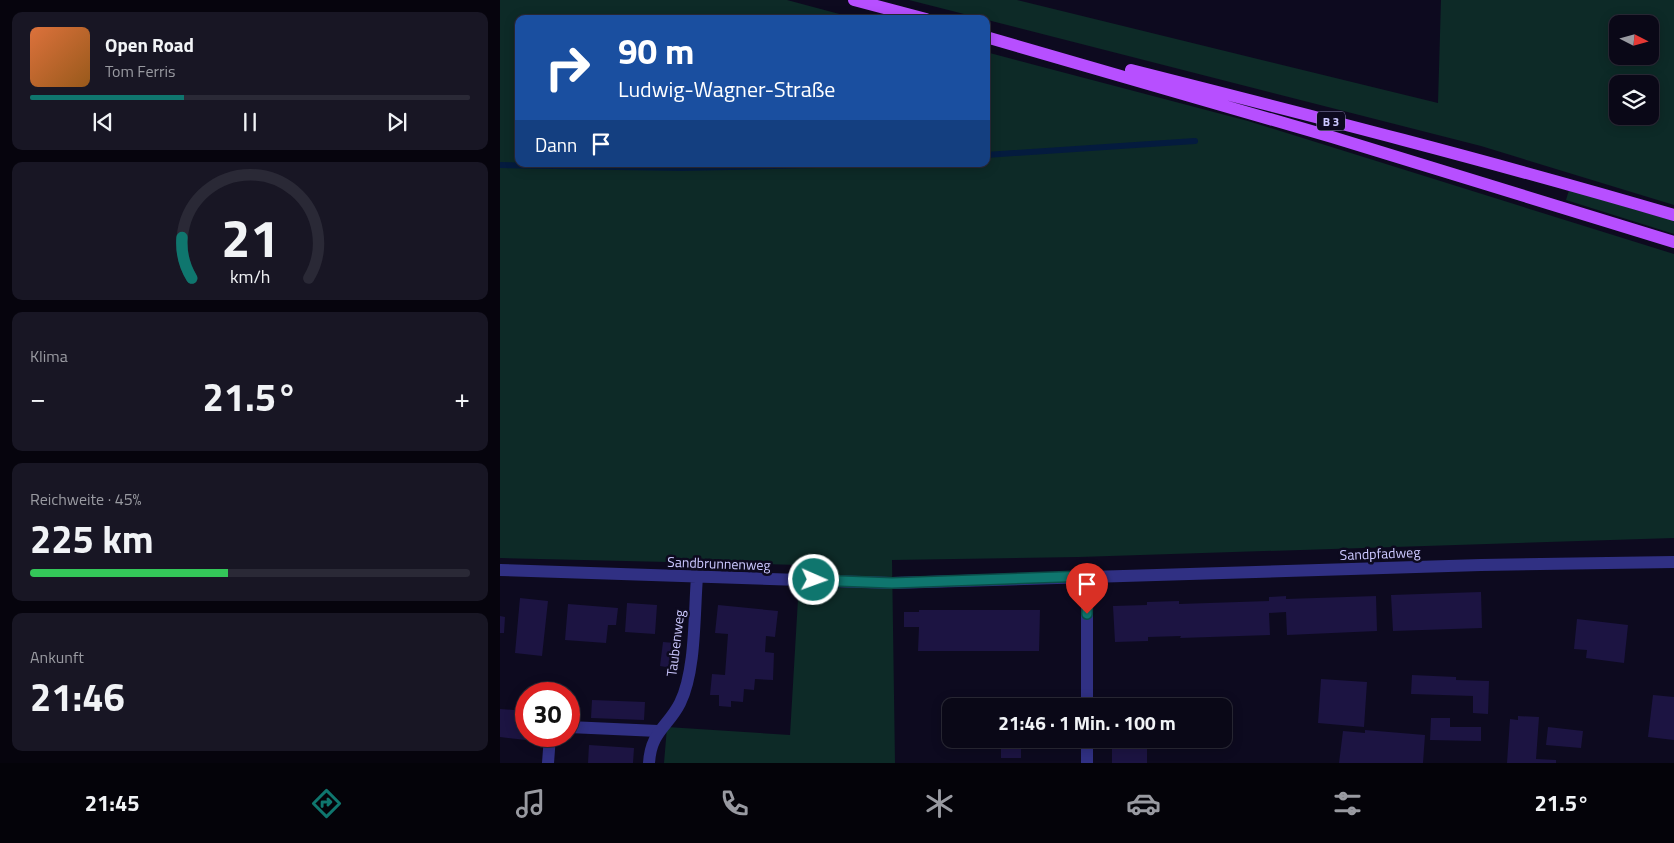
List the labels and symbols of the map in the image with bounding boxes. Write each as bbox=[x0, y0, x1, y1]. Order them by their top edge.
north arrow bbox=[1609, 15, 1659, 65]
road number: B 3 bbox=[1317, 112, 1345, 130]
street label: Sandpfadweg bbox=[1339, 541, 1421, 565]
street label: Sandbrunnenweg bbox=[667, 551, 771, 575]
position arrow bbox=[787, 553, 839, 605]
pin bbox=[1066, 563, 1108, 614]
street label: Taubenweg bbox=[660, 608, 690, 678]
speed limit sign: 30 bbox=[515, 682, 580, 747]

